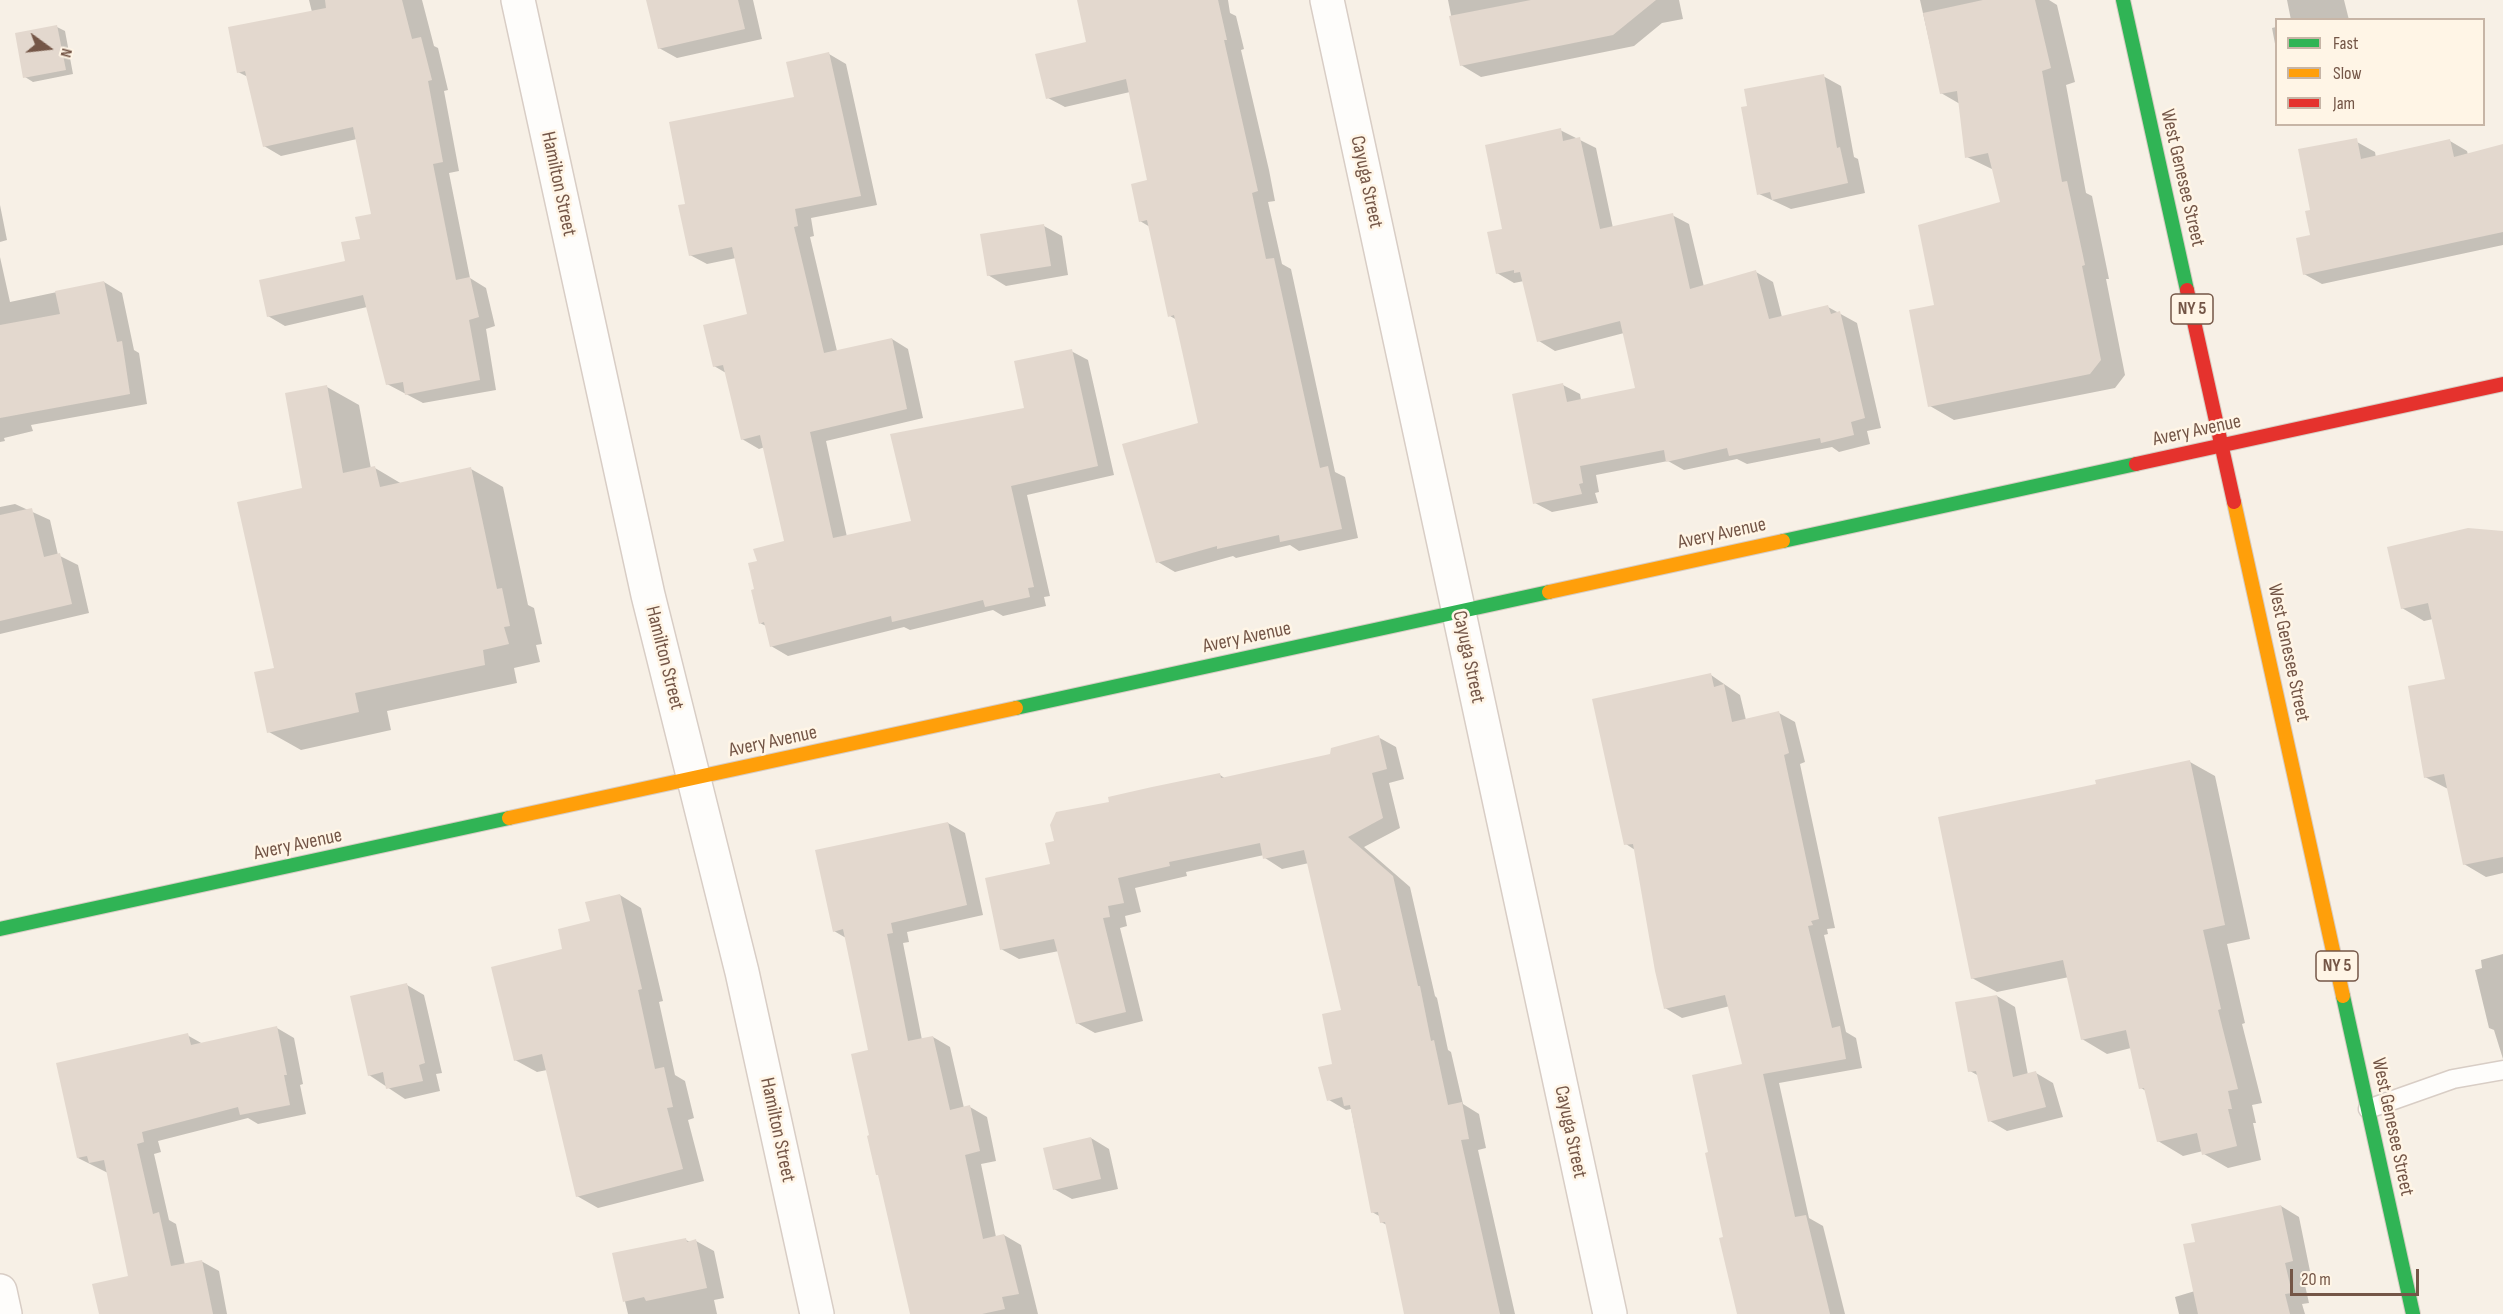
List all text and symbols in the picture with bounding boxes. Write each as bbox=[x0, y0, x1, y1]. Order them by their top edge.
north arrow bbox=[18, 18, 78, 78]
legend bbox=[2275, 18, 2485, 126]
text: Fast bbox=[2333, 33, 2358, 54]
text: N bbox=[56, 46, 76, 59]
text: Slow bbox=[2333, 63, 2362, 84]
text: Jam bbox=[2333, 93, 2355, 114]
street label: West Genesee Street bbox=[2155, 107, 2209, 249]
street label: Hamilton Street bbox=[535, 130, 581, 238]
street label: Cayuga Street bbox=[1345, 134, 1387, 230]
road number: NY 5 bbox=[2171, 294, 2213, 324]
street label: Avery Avenue bbox=[2151, 410, 2243, 452]
street label: Avery Avenue bbox=[1676, 513, 1768, 555]
street label: West Genesee Street bbox=[2262, 582, 2314, 724]
street label: Hamilton Street bbox=[639, 604, 689, 712]
street label: Cayuga Street bbox=[1447, 609, 1489, 705]
street label: Avery Avenue bbox=[1201, 617, 1293, 659]
street label: Avery Avenue bbox=[727, 721, 819, 763]
street label: Avery Avenue bbox=[252, 824, 344, 866]
road number: NY 5 bbox=[2316, 951, 2358, 981]
street label: West Genesee Street bbox=[2366, 1056, 2418, 1198]
street label: Hamilton Street bbox=[754, 1076, 800, 1184]
street label: Cayuga Street bbox=[1549, 1084, 1591, 1180]
scale bar bbox=[2293, 1257, 2422, 1295]
text: 20 m bbox=[2301, 1269, 2331, 1290]

